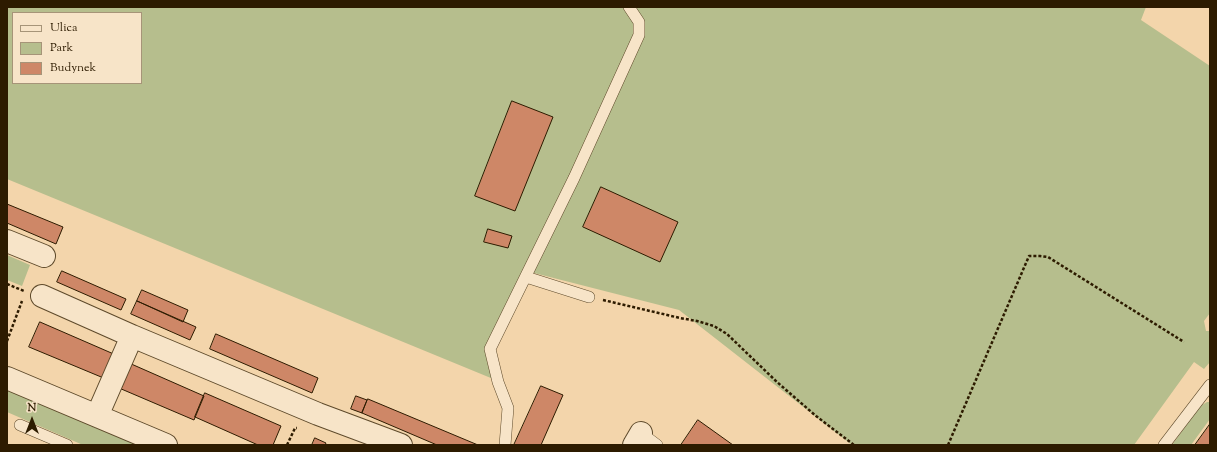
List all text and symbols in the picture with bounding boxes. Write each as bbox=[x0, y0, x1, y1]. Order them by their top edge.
legend bbox=[12, 12, 142, 84]
text: Ulica bbox=[50, 19, 77, 37]
text: Park bbox=[50, 39, 73, 57]
text: Budynek bbox=[50, 59, 96, 77]
north arrow bbox=[12, 400, 52, 440]
text: N bbox=[28, 400, 36, 416]

